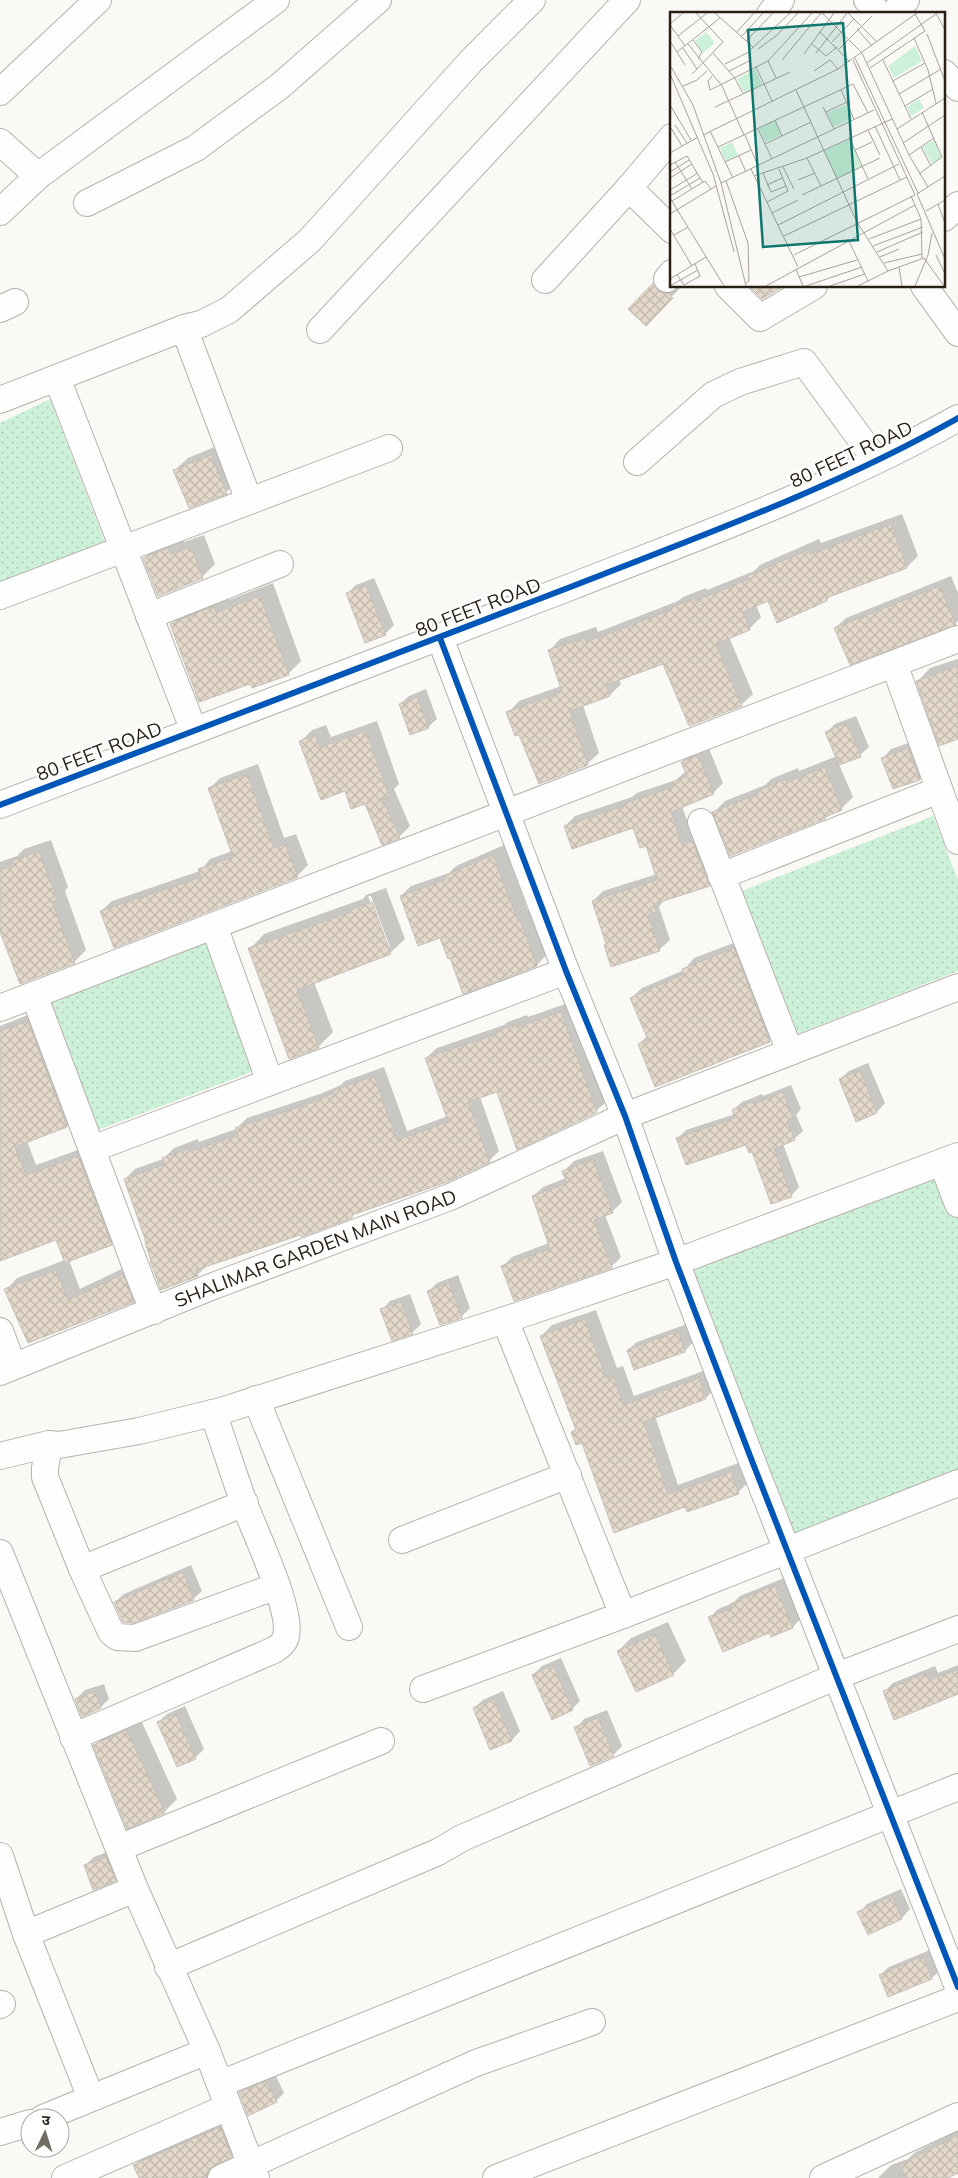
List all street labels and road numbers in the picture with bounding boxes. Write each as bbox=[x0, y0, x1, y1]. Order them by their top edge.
street label: 80 FEET ROAD bbox=[786, 415, 916, 493]
street label: 80 FEET ROAD bbox=[412, 572, 544, 642]
street label: 80 FEET ROAD bbox=[33, 716, 165, 786]
street label: SHALIMAR GARDEN MAIN ROAD bbox=[171, 1184, 460, 1312]

